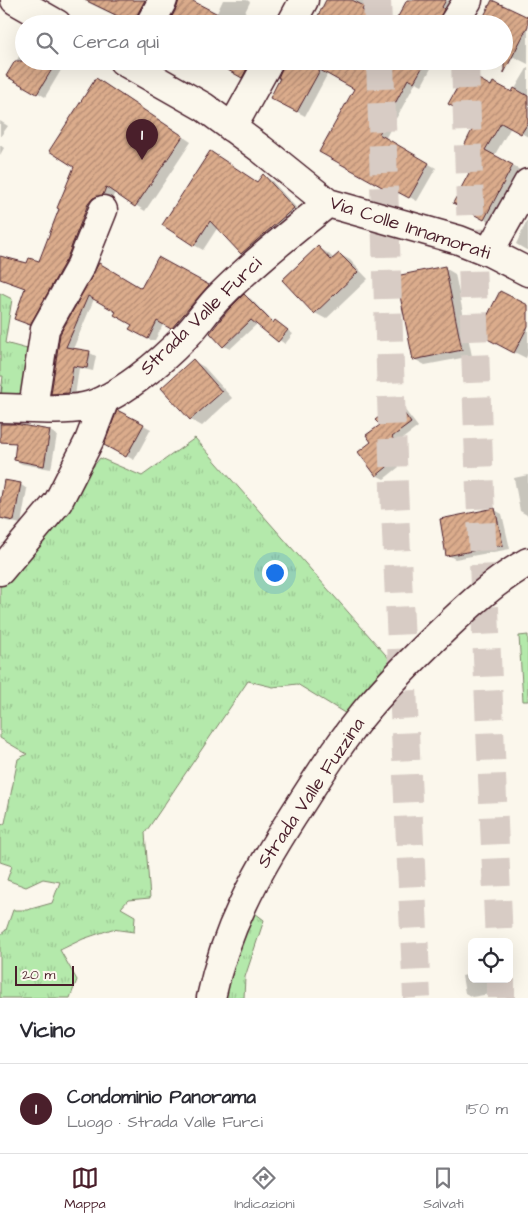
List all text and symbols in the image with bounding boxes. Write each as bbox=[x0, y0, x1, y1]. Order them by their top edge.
search box bbox=[15, 15, 513, 70]
icon: search bbox=[33, 29, 61, 57]
text: Cerca qui bbox=[73, 29, 159, 56]
pin: 1 bbox=[126, 119, 158, 160]
street label: Via Colle Innamorati bbox=[326, 189, 494, 267]
street label: Strada Valle Furci bbox=[134, 250, 268, 382]
your location bbox=[262, 560, 288, 586]
street label: Strada Valle Fuzzina bbox=[251, 712, 372, 874]
map controls bbox=[468, 938, 513, 983]
button: locate bbox=[468, 938, 513, 983]
scale bar bbox=[15, 963, 74, 986]
text: 20 m bbox=[22, 965, 55, 985]
text: Vicino bbox=[20, 1016, 75, 1045]
text: Condominio Panorama bbox=[67, 1084, 256, 1111]
text: 1 bbox=[35, 1098, 37, 1120]
text: 150 m bbox=[466, 1098, 508, 1120]
text: Luogo · Strada Valle Furci bbox=[67, 1111, 263, 1133]
tab: Mappa bbox=[64, 1164, 106, 1214]
tab: Indicazioni bbox=[234, 1164, 295, 1214]
tab: Salvati bbox=[423, 1164, 464, 1214]

